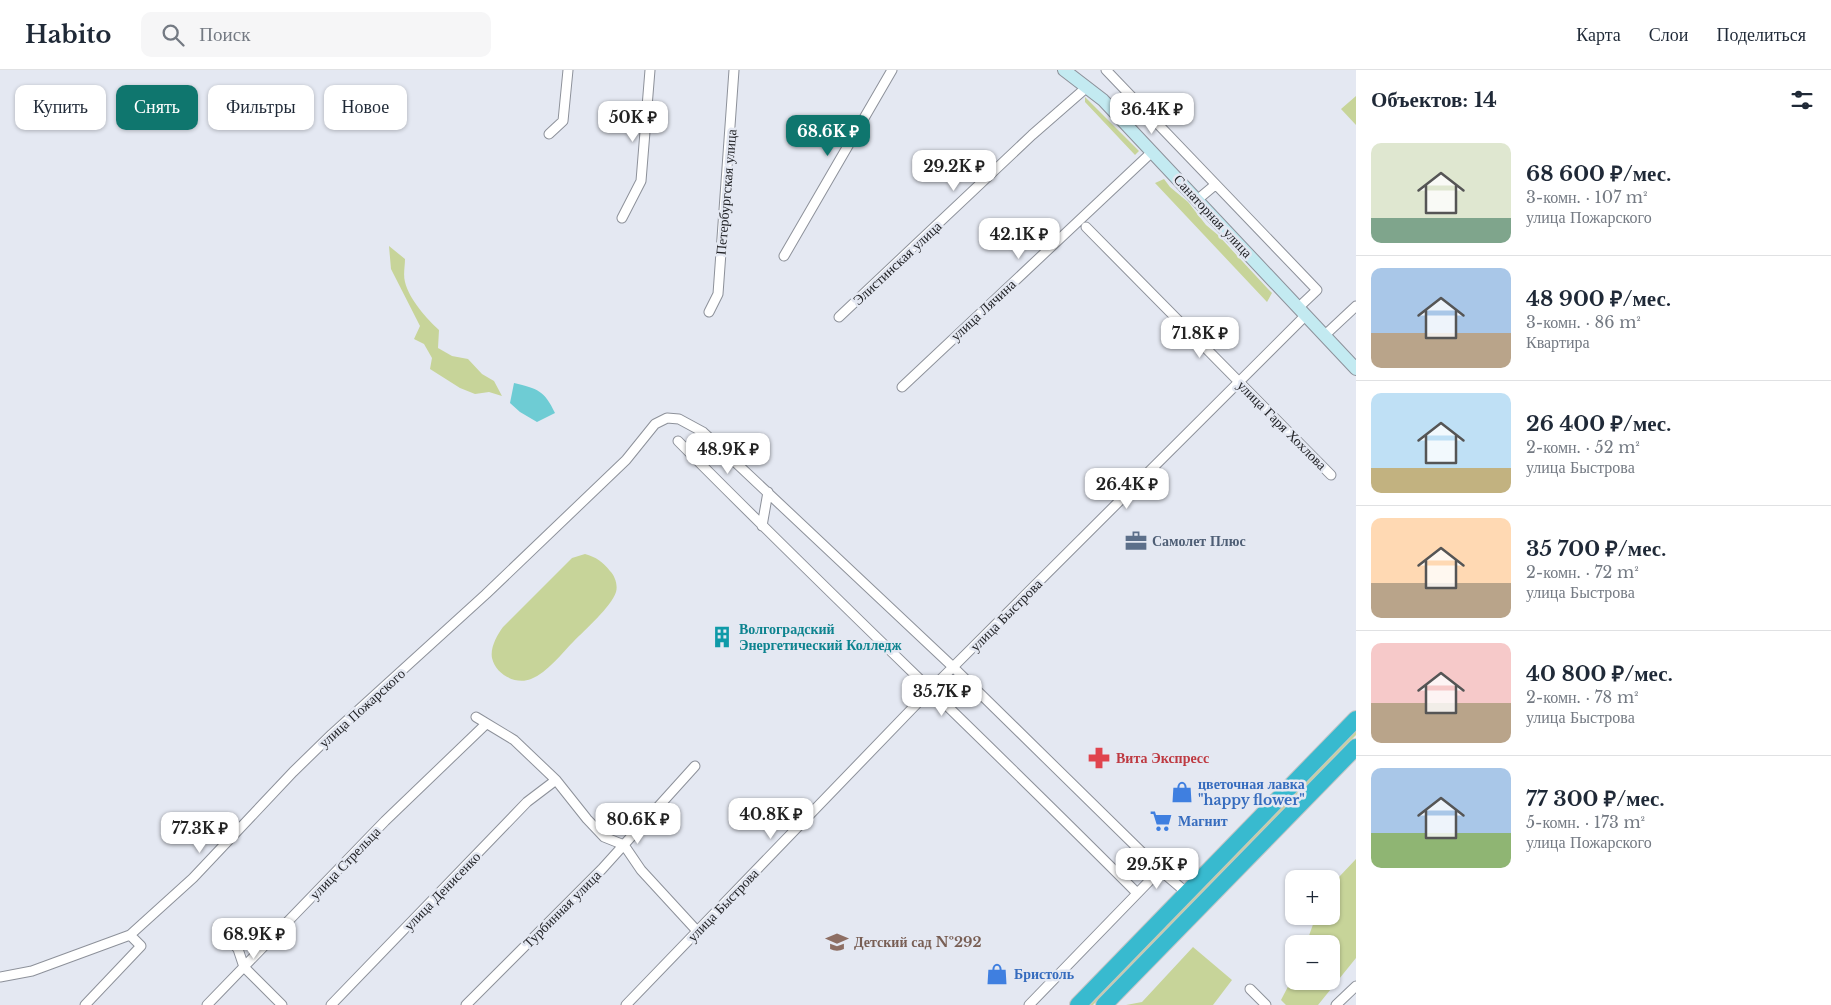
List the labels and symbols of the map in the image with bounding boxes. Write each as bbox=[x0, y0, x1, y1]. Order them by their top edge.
pin: 36.4K ₽ bbox=[1106, 92, 1198, 135]
pin: 50K ₽ bbox=[598, 100, 668, 143]
pin: 68.6K ₽ bbox=[782, 114, 874, 157]
street label: Петербургская улица bbox=[712, 128, 741, 256]
pin: 29.2K ₽ bbox=[908, 150, 1000, 192]
street label: Санаторная улица bbox=[1170, 171, 1257, 262]
street label: Элистинская улица bbox=[849, 217, 946, 309]
pin: 42.1K ₽ bbox=[973, 218, 1065, 260]
street label: улица Лячина bbox=[947, 275, 1020, 345]
pin: 71.8K ₽ bbox=[1154, 316, 1246, 359]
street label: улица Гаря Хохлова bbox=[1233, 376, 1331, 474]
pin: 48.9K ₽ bbox=[682, 432, 774, 475]
pin: 26.4K ₽ bbox=[1081, 468, 1173, 510]
office icon: Самолет Плюс bbox=[1123, 528, 1149, 554]
place label: Самолет Плюс bbox=[1152, 532, 1246, 550]
street label: улица Быстрова bbox=[966, 574, 1047, 655]
place label: Волгоградский Энергетический Колледж bbox=[739, 620, 902, 654]
building icon: Волгоградский Энергетический Колледж bbox=[709, 624, 735, 650]
street label: улица Пожарского bbox=[315, 665, 409, 751]
pin: 35.7K ₽ bbox=[896, 674, 988, 717]
pharmacy icon: Вита Экспресс bbox=[1086, 745, 1112, 771]
place label: Вита Экспресс bbox=[1116, 749, 1209, 767]
place label: цветочная лавка "happy flower" bbox=[1198, 775, 1305, 809]
shop icon: цветочная лавка "happy flower" bbox=[1169, 779, 1195, 805]
pin: 40.8K ₽ bbox=[725, 798, 817, 840]
pin: 80.6K ₽ bbox=[592, 802, 684, 845]
supermarket icon: Магнит bbox=[1148, 808, 1174, 834]
pin: 77.3K ₽ bbox=[154, 812, 246, 854]
place label: Магнит bbox=[1178, 812, 1228, 830]
street label: улица Стрельца bbox=[306, 822, 385, 903]
street label: улица Денисенко bbox=[400, 848, 484, 934]
pin: 29.5K ₽ bbox=[1111, 848, 1203, 890]
street label: улица Быстрова bbox=[683, 864, 763, 945]
street label: Турбинная улица bbox=[519, 866, 605, 952]
pin: 68.9K ₽ bbox=[208, 918, 300, 960]
school or university icon: Детский сад №292 bbox=[824, 929, 850, 955]
place label: Детский сад №292 bbox=[854, 933, 982, 951]
shop icon: Бристоль bbox=[984, 961, 1010, 987]
place label: Бристоль bbox=[1014, 965, 1075, 983]

